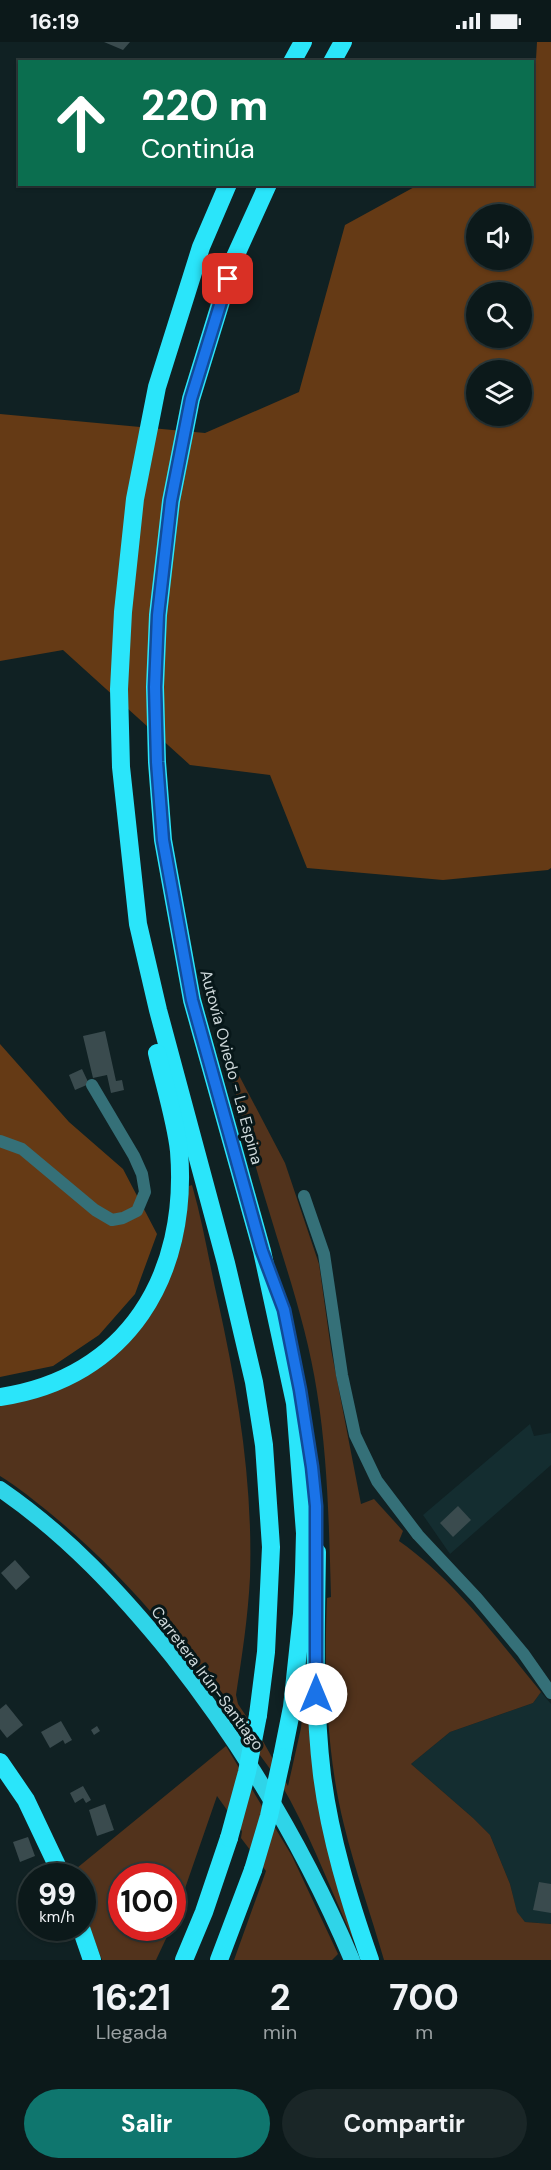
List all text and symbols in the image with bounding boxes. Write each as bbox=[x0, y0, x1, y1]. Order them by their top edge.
text: 16:19 bbox=[30, 7, 80, 36]
text: 220 m bbox=[141, 78, 268, 133]
icon: ahead bbox=[42, 84, 120, 162]
text: Continúa bbox=[141, 131, 255, 166]
map controls bbox=[466, 204, 532, 426]
button: sound bbox=[466, 204, 532, 270]
pin bbox=[202, 253, 253, 304]
icon: arrive bbox=[211, 262, 244, 295]
button: search bbox=[466, 282, 532, 348]
button: layers bbox=[466, 360, 532, 426]
street label: Autovía Oviedo - La Espina bbox=[195, 968, 268, 1167]
street label: Carretera Irún-Santiago bbox=[146, 1602, 269, 1755]
position arrow bbox=[284, 1662, 348, 1726]
speed limit sign: 100 bbox=[108, 1863, 186, 1941]
text: 99 bbox=[38, 1875, 76, 1914]
text: km/h bbox=[39, 1907, 75, 1927]
text: 16:21 bbox=[92, 1974, 171, 2021]
text: 2 bbox=[270, 1974, 290, 2021]
text: 700 bbox=[389, 1974, 459, 2021]
text: Llegada bbox=[96, 2019, 167, 2045]
text: min bbox=[263, 2019, 297, 2045]
text: m bbox=[415, 2019, 433, 2045]
button: Salir bbox=[24, 2089, 270, 2158]
button: Compartir bbox=[282, 2089, 527, 2158]

